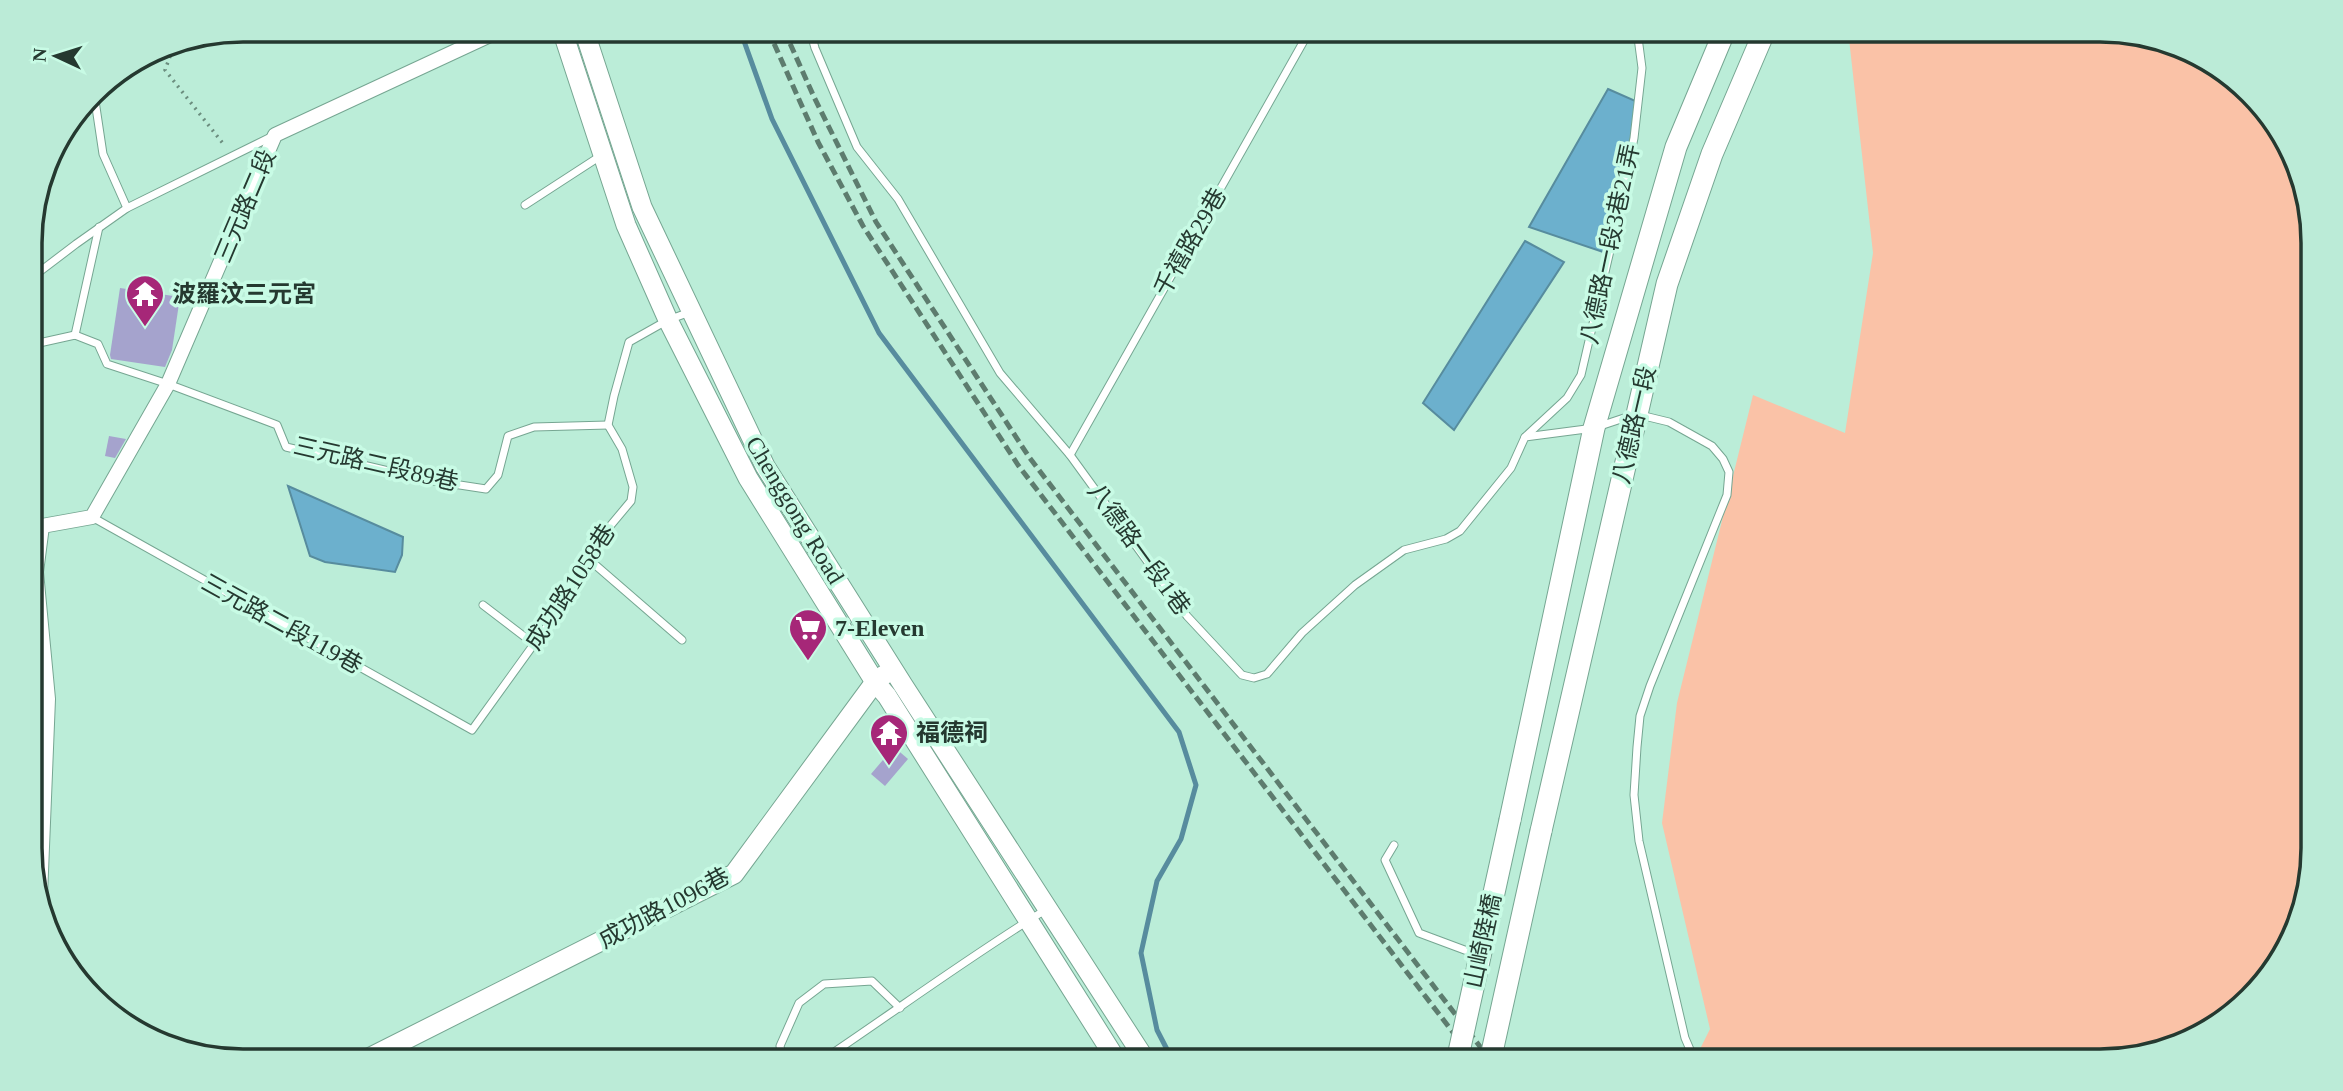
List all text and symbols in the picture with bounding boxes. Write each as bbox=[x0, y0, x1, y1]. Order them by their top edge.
north arrow bbox=[21, 21, 91, 91]
text: N bbox=[29, 47, 51, 62]
street label: 八德路一段3巷21弄 bbox=[1576, 142, 1644, 346]
street label: 三元路二段 bbox=[210, 146, 280, 266]
street label: 千禧路29巷 bbox=[1149, 184, 1231, 300]
temple icon: 波羅汶三元宮 bbox=[124, 273, 166, 328]
place label: 波羅汶三元宮 bbox=[172, 281, 316, 307]
street label: 八德路一段 bbox=[1608, 364, 1660, 486]
street label: 三元路二段89巷 bbox=[291, 432, 461, 496]
street label: Chenggong Road bbox=[741, 432, 849, 588]
street label: 八德路一段1巷 bbox=[1083, 478, 1195, 620]
street label: 成功路1058巷 bbox=[520, 520, 620, 654]
street label: 三元路二段119巷 bbox=[197, 569, 367, 679]
supermarket icon: 7-Eleven bbox=[787, 607, 829, 662]
place label: 7-Eleven bbox=[835, 615, 924, 641]
temple icon: 福德祠 bbox=[868, 712, 910, 767]
place label: 福德祠 bbox=[916, 720, 988, 746]
street label: 成功路1096巷 bbox=[594, 863, 734, 953]
street label: 山崎陸橋 bbox=[1460, 891, 1506, 991]

